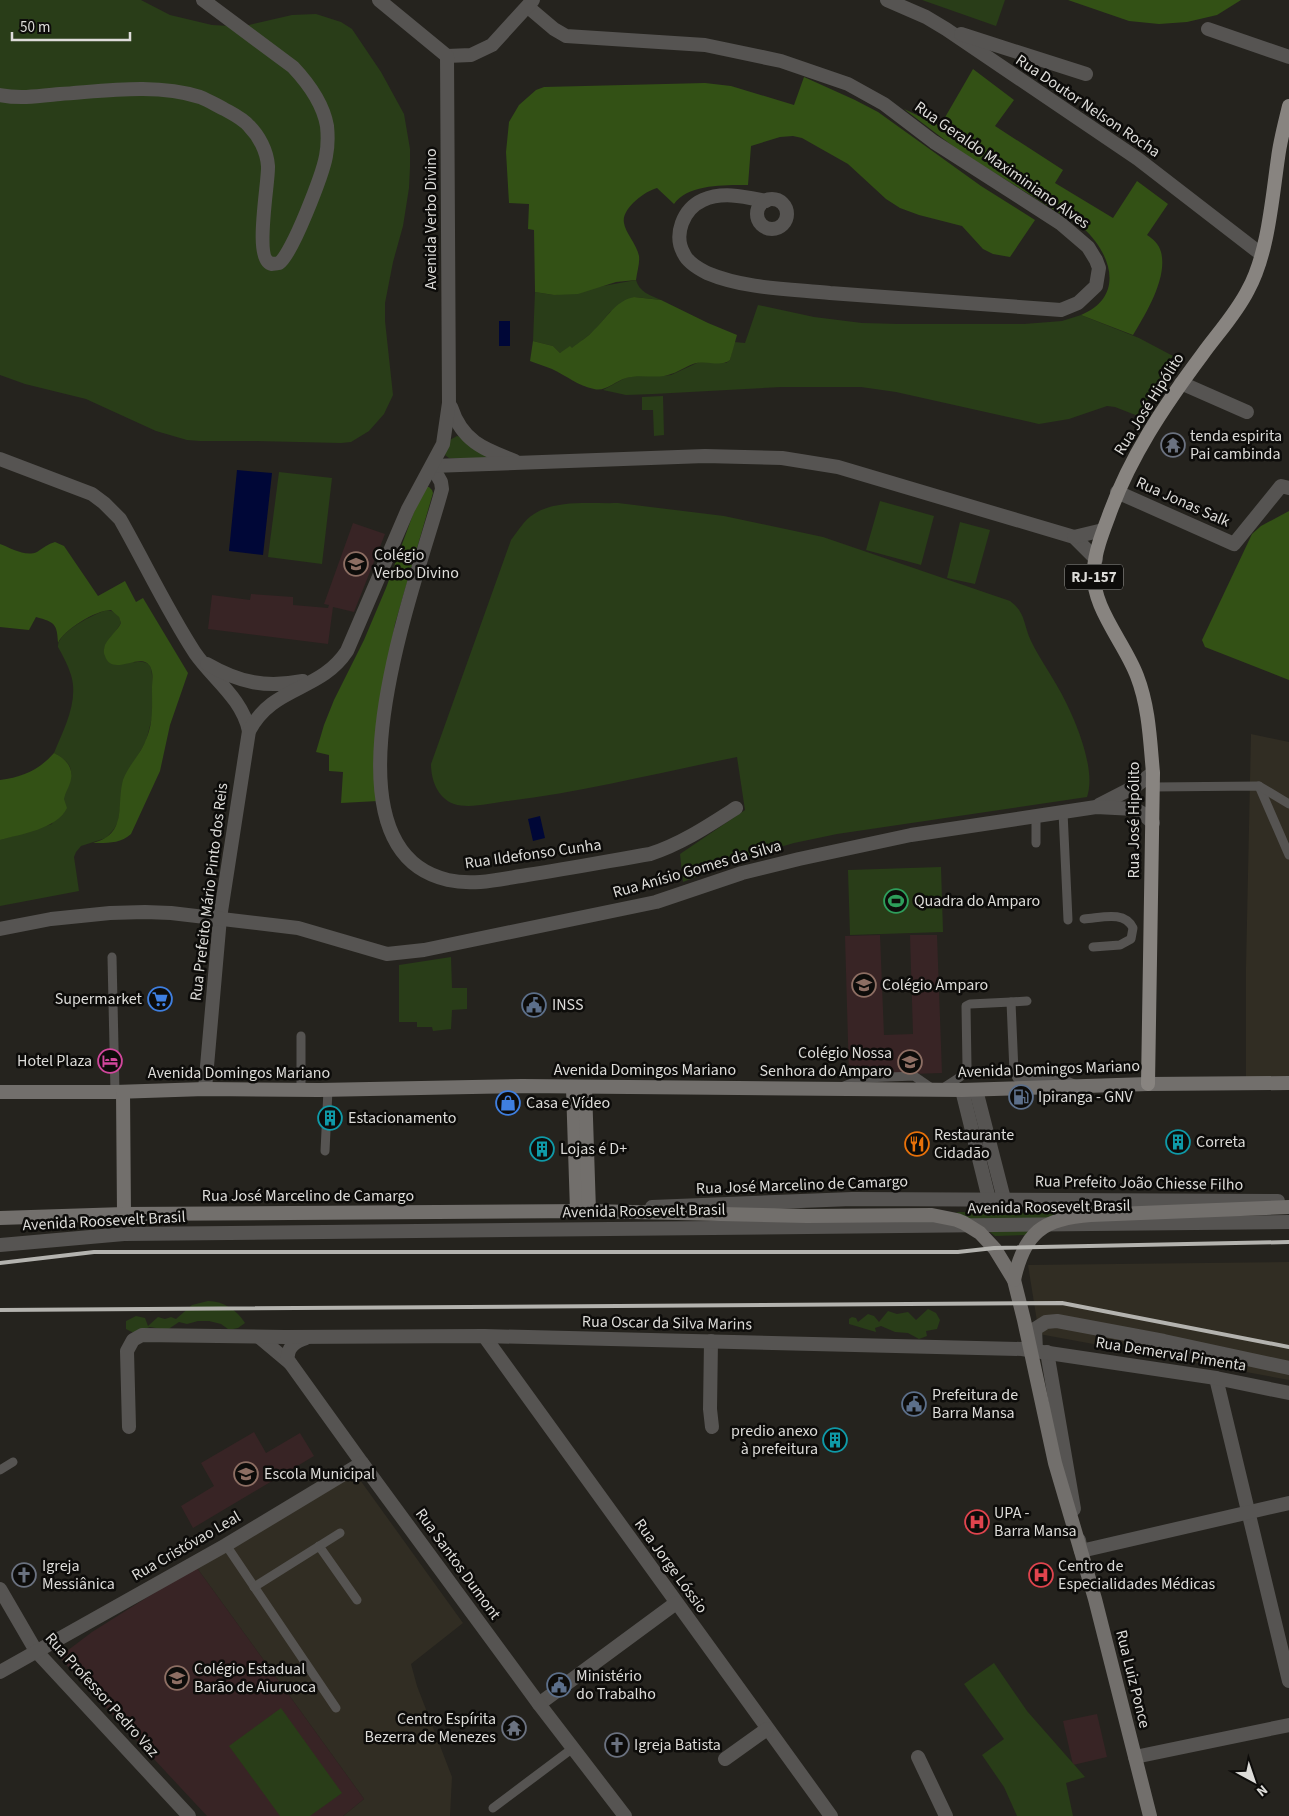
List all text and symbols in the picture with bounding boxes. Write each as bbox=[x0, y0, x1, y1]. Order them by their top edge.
scale bar bbox=[12, 10, 130, 42]
text: 50 m bbox=[20, 17, 50, 38]
street label: Rua Doutor Nelson Rocha bbox=[1011, 49, 1165, 163]
street label: Rua Geraldo Maximiniano Alves bbox=[910, 96, 1094, 234]
street label: Avenida Verbo Divino bbox=[420, 148, 442, 290]
street label: Rua José Hipólito bbox=[1109, 349, 1189, 459]
place label: tenda espirita Pai cambinda bbox=[1190, 425, 1282, 465]
temple icon: tenda espirita Pai cambinda bbox=[1160, 432, 1186, 458]
street label: Rua Jonas Salk bbox=[1133, 471, 1234, 533]
place label: Colégio Verbo Divino bbox=[374, 544, 459, 584]
school or university icon: Colégio Verbo Divino bbox=[343, 551, 369, 577]
road number: RJ-157 bbox=[1065, 564, 1123, 590]
street label: Rua José Hipólito bbox=[1123, 761, 1145, 879]
street label: Rua Prefeito Mário Pinto dos Reis bbox=[185, 781, 233, 1002]
street label: Rua Ildefonso Cunha bbox=[463, 834, 603, 874]
street label: Rua Anísio Gomes da Silva bbox=[610, 834, 784, 904]
sports icon: Quadra do Amparo bbox=[883, 888, 909, 914]
place label: Quadra do Amparo bbox=[914, 890, 1040, 912]
school or university icon: Colégio Amparo bbox=[851, 972, 877, 998]
place label: Colégio Amparo bbox=[882, 974, 988, 996]
supermarket icon: Supermarket bbox=[147, 986, 173, 1012]
place label: Supermarket bbox=[55, 988, 143, 1010]
public building icon: INSS bbox=[521, 992, 547, 1018]
place label: INSS bbox=[552, 994, 583, 1016]
place label: Colégio Nossa Senhora do Amparo bbox=[759, 1042, 892, 1082]
hotel icon: Hotel Plaza bbox=[97, 1048, 123, 1074]
school or university icon: Colégio Nossa Senhora do Amparo bbox=[897, 1049, 923, 1075]
place label: Hotel Plaza bbox=[17, 1050, 92, 1072]
street label: Avenida Domingos Mariano bbox=[958, 1055, 1140, 1083]
street label: Avenida Domingos Mariano bbox=[554, 1059, 736, 1081]
street label: Avenida Domingos Mariano bbox=[148, 1062, 330, 1084]
fuel station icon: Ipiranga - GNV bbox=[1008, 1084, 1034, 1110]
place label: Ipiranga - GNV bbox=[1038, 1086, 1133, 1108]
shop icon: Casa e Vídeo bbox=[495, 1090, 521, 1116]
place label: Casa e Vídeo bbox=[526, 1092, 610, 1114]
building icon: Estacionamento bbox=[317, 1105, 343, 1131]
place label: Estacionamento bbox=[348, 1107, 456, 1129]
place label: Restaurante Cidadão bbox=[934, 1124, 1014, 1164]
building icon: Correta bbox=[1165, 1129, 1191, 1155]
restaurant icon: Restaurante Cidadão bbox=[904, 1131, 930, 1157]
place label: Correta bbox=[1196, 1131, 1246, 1153]
building icon: Lojas é D+ bbox=[529, 1136, 555, 1162]
place label: Lojas é D+ bbox=[560, 1138, 627, 1160]
street label: Rua José Marcelino de Camargo bbox=[696, 1170, 908, 1200]
street label: Rua Prefeito João Chiesse Filho bbox=[1035, 1170, 1243, 1196]
street label: Rua José Marcelino de Camargo bbox=[202, 1185, 414, 1207]
street label: Avenida Roosevelt Brasil bbox=[967, 1195, 1131, 1219]
street label: Avenida Roosevelt Brasil bbox=[562, 1199, 726, 1223]
street label: Avenida Roosevelt Brasil bbox=[22, 1206, 186, 1236]
street label: Rua Oscar da Silva Marins bbox=[582, 1311, 753, 1335]
street label: Rua Demerval Pimenta bbox=[1094, 1331, 1248, 1377]
place label: Prefeitura de Barra Mansa bbox=[932, 1384, 1018, 1424]
public building icon: Prefeitura de Barra Mansa bbox=[901, 1391, 927, 1417]
place label: predio anexo à prefeitura bbox=[731, 1420, 818, 1460]
building icon: predio anexo à prefeitura bbox=[822, 1427, 848, 1453]
school or university icon: Escola Municipal bbox=[233, 1461, 259, 1487]
place label: Escola Municipal bbox=[264, 1463, 375, 1485]
place label: UPA - Barra Mansa bbox=[994, 1502, 1077, 1542]
street label: Rua Santos Dumont bbox=[410, 1504, 506, 1625]
street label: Rua Cristóvao Leal bbox=[127, 1506, 245, 1586]
hospital icon: UPA - Barra Mansa bbox=[964, 1509, 990, 1535]
street label: Rua Jorge Lóssio bbox=[629, 1514, 713, 1618]
place label: Igreja Messiânica bbox=[42, 1555, 115, 1595]
place label: Centro de Especialidades Médicas bbox=[1058, 1555, 1216, 1595]
church icon: Igreja Messiânica bbox=[11, 1562, 37, 1588]
hospital icon: Centro de Especialidades Médicas bbox=[1028, 1562, 1054, 1588]
street label: Rua Professor Pedro Vaz bbox=[40, 1628, 164, 1762]
street label: Rua Luiz Ponce bbox=[1110, 1628, 1156, 1730]
place label: Colégio Estadual Barão de Aiuruoca bbox=[194, 1658, 316, 1698]
school or university icon: Colégio Estadual Barão de Aiuruoca bbox=[164, 1665, 190, 1691]
place label: Ministério do Trabalho bbox=[576, 1665, 656, 1705]
public building icon: Ministério do Trabalho bbox=[546, 1672, 572, 1698]
place label: Centro Espírita Bezerra de Menezes bbox=[365, 1708, 496, 1748]
temple icon: Centro Espírita Bezerra de Menezes bbox=[501, 1715, 527, 1741]
church icon: Igreja Batista bbox=[604, 1732, 630, 1758]
place label: Igreja Batista bbox=[634, 1734, 721, 1756]
north arrow bbox=[1229, 1756, 1279, 1806]
text: N bbox=[1252, 1780, 1272, 1801]

